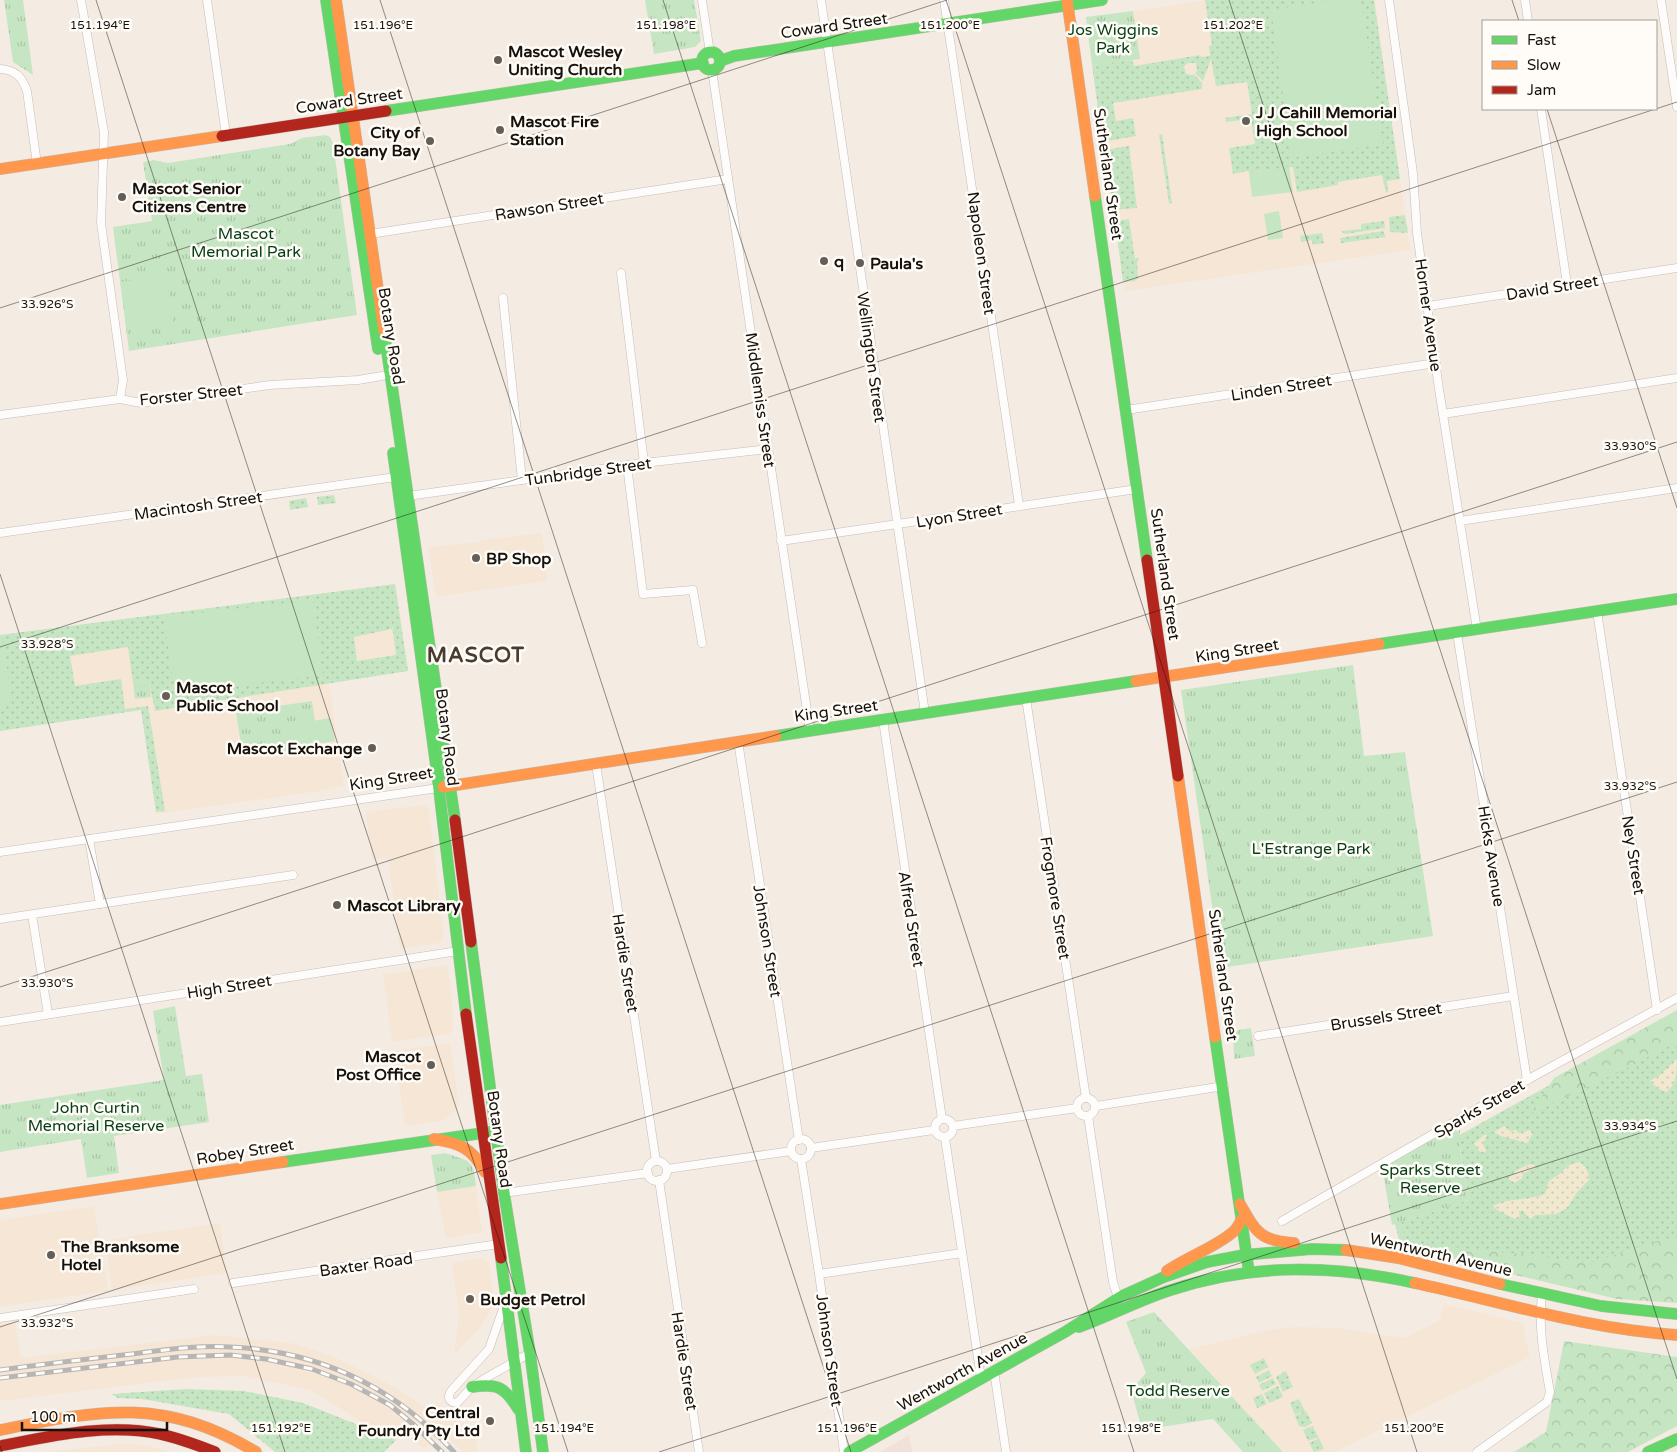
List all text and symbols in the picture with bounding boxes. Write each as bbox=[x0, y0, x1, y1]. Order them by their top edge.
street label: Coward Street bbox=[779, 9, 889, 43]
text: 151.194°E bbox=[70, 18, 131, 32]
text: 151.196°E bbox=[353, 18, 414, 32]
text: 151.198°E bbox=[636, 18, 697, 32]
text: 151.200°E bbox=[920, 18, 981, 32]
text: 151.202°E bbox=[1203, 18, 1264, 32]
park label: Jos Wiggins Park bbox=[1068, 20, 1158, 58]
legend bbox=[1482, 20, 1657, 110]
text: Fast bbox=[1527, 31, 1557, 49]
place label: Mascot Wesley Uniting Church bbox=[508, 42, 623, 80]
marker: Mascot Wesley Uniting Church bbox=[492, 54, 504, 66]
text: Slow bbox=[1527, 56, 1561, 74]
text: Jam bbox=[1527, 81, 1556, 99]
street label: Coward Street bbox=[294, 84, 404, 118]
place label: J J Cahill Memorial High School bbox=[1255, 103, 1397, 141]
street label: Sutherland Street bbox=[1089, 107, 1127, 241]
place label: Mascot Fire Station bbox=[510, 112, 599, 150]
marker: J J Cahill Memorial High School bbox=[1240, 115, 1252, 127]
place label: City of Botany Bay bbox=[333, 123, 421, 161]
marker: Mascot Fire Station bbox=[494, 124, 506, 136]
marker: City of Botany Bay bbox=[424, 135, 436, 147]
place label: Mascot Senior Citizens Centre bbox=[132, 179, 246, 217]
street label: Rawson Street bbox=[493, 189, 605, 225]
street label: Napoleon Street bbox=[962, 190, 1000, 316]
marker: Mascot Senior Citizens Centre bbox=[116, 191, 128, 203]
park label: Mascot Memorial Park bbox=[191, 224, 301, 262]
place label: q bbox=[834, 252, 844, 272]
place label: Paula's bbox=[870, 254, 924, 274]
marker: q bbox=[818, 255, 830, 267]
marker: Paula's bbox=[854, 257, 866, 269]
street label: Horner Avenue bbox=[1410, 257, 1446, 373]
street label: David Street bbox=[1505, 271, 1600, 305]
street label: Botany Road bbox=[373, 286, 409, 386]
street label: Wellington Street bbox=[852, 291, 890, 424]
text: 33.926°S bbox=[21, 297, 73, 311]
street label: Middlemiss Street bbox=[741, 331, 779, 469]
street label: Linden Street bbox=[1229, 370, 1333, 406]
street label: Forster Street bbox=[139, 380, 244, 410]
text: 33.930°S bbox=[1604, 439, 1656, 453]
street label: Tunbridge Street bbox=[524, 453, 653, 491]
street label: Macintosh Street bbox=[133, 487, 264, 525]
street label: Lyon Street bbox=[915, 499, 1004, 533]
street label: Sutherland Street bbox=[1146, 507, 1184, 641]
place label: BP Shop bbox=[486, 549, 551, 569]
marker: BP Shop bbox=[470, 552, 482, 564]
street label: King Street bbox=[1194, 635, 1280, 667]
text: 33.928°S bbox=[21, 637, 73, 651]
district label: MASCOT bbox=[427, 643, 525, 668]
place label: Mascot Public School bbox=[176, 678, 279, 716]
street label: Botany Road bbox=[431, 687, 463, 787]
marker: Mascot Public School bbox=[160, 690, 172, 702]
street label: King Street bbox=[793, 695, 879, 727]
place label: Mascot Exchange bbox=[227, 739, 362, 759]
marker: Mascot Exchange bbox=[366, 742, 378, 754]
street label: King Street bbox=[348, 763, 434, 795]
text: 33.932°S bbox=[1604, 779, 1656, 793]
street label: Hicks Avenue bbox=[1473, 804, 1509, 908]
street label: Ney Street bbox=[1617, 814, 1649, 896]
street label: Frogmore Street bbox=[1035, 835, 1075, 961]
park label: L'Estrange Park bbox=[1252, 839, 1371, 859]
street label: Alfred Street bbox=[894, 870, 928, 969]
street label: Johnson Street bbox=[748, 883, 786, 999]
place label: Mascot Library bbox=[347, 896, 461, 916]
marker: Mascot Library bbox=[331, 899, 343, 911]
street label: Sutherland Street bbox=[1204, 908, 1242, 1042]
street label: Hardie Street bbox=[607, 912, 643, 1014]
street label: High Street bbox=[185, 970, 273, 1004]
text: 33.930°S bbox=[21, 976, 73, 990]
street label: Brussels Street bbox=[1329, 998, 1443, 1036]
place label: Mascot Post Office bbox=[336, 1047, 422, 1085]
marker: Mascot Post Office bbox=[425, 1059, 437, 1071]
street label: Sparks Street bbox=[1431, 1075, 1528, 1143]
street label: Botany Road bbox=[482, 1089, 516, 1189]
park label: John Curtin Memorial Reserve bbox=[28, 1098, 164, 1136]
text: 33.934°S bbox=[1604, 1119, 1656, 1133]
street label: Robey Street bbox=[195, 1134, 295, 1170]
park label: Sparks Street Reserve bbox=[1379, 1160, 1481, 1198]
street label: Wentworth Avenue bbox=[1367, 1229, 1514, 1281]
place label: The Branksome Hotel bbox=[60, 1237, 179, 1275]
marker: The Branksome Hotel bbox=[45, 1249, 57, 1261]
street label: Baxter Road bbox=[318, 1249, 414, 1281]
place label: Budget Petrol bbox=[480, 1290, 586, 1310]
street label: Johnson Street bbox=[811, 1292, 847, 1408]
marker: Budget Petrol bbox=[464, 1293, 476, 1305]
street label: Hardie Street bbox=[666, 1310, 702, 1412]
text: 33.932°S bbox=[21, 1316, 73, 1330]
street label: Wentworth Avenue bbox=[894, 1328, 1031, 1416]
park label: Todd Reserve bbox=[1126, 1381, 1230, 1401]
scale bar bbox=[22, 1400, 168, 1432]
place label: Central Foundry Pty Ltd bbox=[358, 1403, 480, 1441]
text: 100 m bbox=[30, 1408, 76, 1426]
marker: Central Foundry Pty Ltd bbox=[484, 1415, 496, 1427]
text: 151.192°E bbox=[251, 1421, 312, 1435]
text: 151.194°E bbox=[534, 1421, 595, 1435]
text: 151.196°E bbox=[817, 1421, 878, 1435]
text: 151.198°E bbox=[1101, 1421, 1162, 1435]
text: 151.200°E bbox=[1384, 1421, 1445, 1435]

